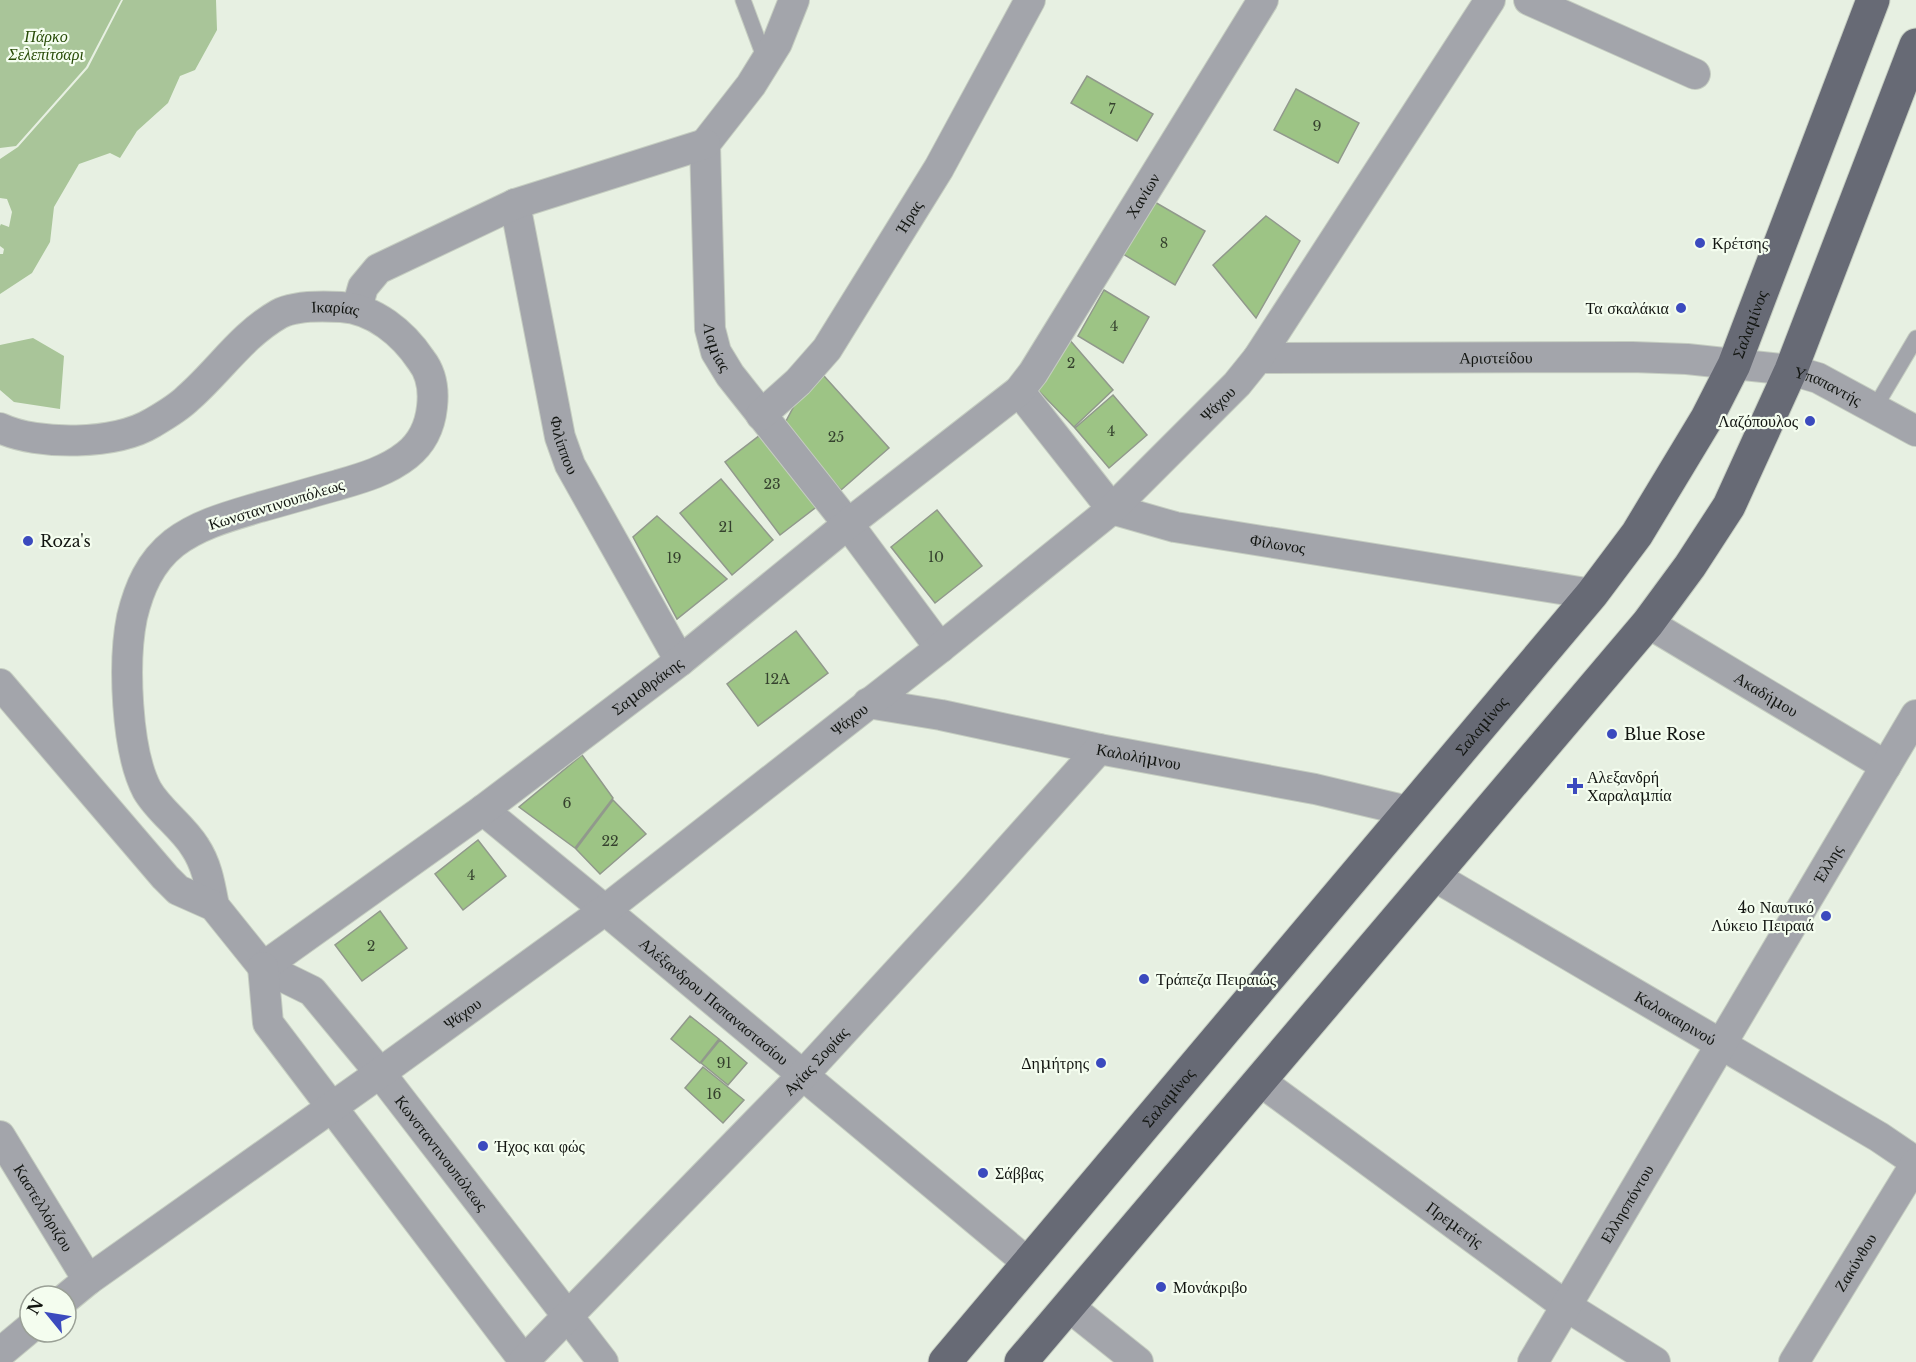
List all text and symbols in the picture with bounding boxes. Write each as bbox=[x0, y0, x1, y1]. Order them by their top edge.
park label: Πάρκο Σελεπίτσαρι bbox=[7, 26, 84, 64]
house number: 7 bbox=[1108, 100, 1116, 118]
house number: 9 bbox=[1312, 117, 1322, 135]
street label: Χανίων bbox=[1121, 169, 1164, 222]
street label: Ήρας bbox=[890, 196, 927, 238]
place label: Κρέτσης bbox=[1712, 233, 1769, 253]
house number: 8 bbox=[1160, 234, 1168, 252]
marker: Κρέτσης bbox=[1693, 236, 1707, 250]
street label: Σαλαμίνος bbox=[1728, 287, 1772, 361]
street label: Ικαρίας bbox=[311, 296, 363, 320]
place label: Τα σκαλάκια bbox=[1586, 298, 1670, 318]
marker: Τα σκαλάκια bbox=[1674, 301, 1688, 315]
house number: 4 bbox=[1110, 317, 1118, 335]
street label: Λαμίας bbox=[700, 323, 736, 376]
street label: Αριστείδου bbox=[1459, 347, 1533, 367]
house number: 2 bbox=[1067, 354, 1075, 372]
street label: Υπαπαντής bbox=[1792, 362, 1866, 410]
street label: Ψάχου bbox=[1196, 381, 1240, 425]
place label: Λαζόπουλος bbox=[1718, 411, 1799, 431]
street label: Φιλίππου bbox=[546, 414, 583, 478]
marker: Λαζόπουλος bbox=[1803, 414, 1817, 428]
house number: 4 bbox=[1107, 422, 1115, 440]
house number: 25 bbox=[828, 428, 844, 446]
street label: Κωνσταντινουπόλεως bbox=[206, 474, 347, 534]
house number: 23 bbox=[763, 475, 781, 493]
house number: 21 bbox=[719, 518, 733, 536]
street label: Φίλωνος bbox=[1249, 529, 1308, 558]
place label: Roza's bbox=[40, 531, 91, 551]
marker: Roza's bbox=[21, 534, 35, 548]
house number: 10 bbox=[928, 548, 944, 566]
house number: 19 bbox=[666, 549, 682, 567]
street label: Σαμοθράκης bbox=[608, 652, 687, 719]
street label: Ακαδήμου bbox=[1731, 667, 1802, 721]
house number: 12A bbox=[764, 670, 790, 688]
street label: Σαλαμίνος bbox=[1450, 691, 1512, 759]
street label: Ψάχου bbox=[826, 698, 872, 740]
place label: Blue Rose bbox=[1624, 724, 1705, 744]
marker: Blue Rose bbox=[1605, 727, 1619, 741]
street label: Καλολήμνου bbox=[1095, 739, 1183, 774]
place label: Αλεξανδρή Χαραλαμπία bbox=[1587, 767, 1672, 805]
marker: Αλεξανδρή Χαραλαμπία bbox=[1568, 779, 1582, 793]
house number: 6 bbox=[562, 794, 572, 812]
house number: 22 bbox=[601, 832, 619, 850]
street label: Έλλης bbox=[1808, 840, 1847, 887]
house number: 4 bbox=[467, 866, 475, 884]
place label: 4ο Ναυτικό Λύκειο Πειραιά bbox=[1711, 897, 1815, 935]
marker: 4ο Ναυτικό Λύκειο Πειραιά bbox=[1819, 909, 1833, 923]
street label: Αλέξανδρου Παπαναστασίου bbox=[635, 933, 793, 1069]
house number: 2 bbox=[367, 937, 375, 955]
place label: Τράπεζα Πειραιώς bbox=[1156, 969, 1277, 989]
marker: Τράπεζα Πειραιώς bbox=[1137, 972, 1151, 986]
street label: Καλοκαιρινού bbox=[1631, 986, 1720, 1049]
street label: Ψάχου bbox=[440, 993, 485, 1034]
street label: Αγίας Σοφίας bbox=[779, 1022, 853, 1099]
place label: Δημήτρης bbox=[1021, 1053, 1090, 1073]
house number: 91 bbox=[716, 1054, 732, 1072]
marker: Δημήτρης bbox=[1094, 1056, 1108, 1070]
street label: Σαλαμίνος bbox=[1137, 1063, 1199, 1131]
house number: 16 bbox=[706, 1085, 722, 1103]
street label: Κωνσταντινουπόλεως bbox=[391, 1091, 493, 1215]
place label: Ήχος και φώς bbox=[494, 1136, 586, 1156]
marker: Ήχος και φώς bbox=[476, 1139, 490, 1153]
street label: Καστελλόριζου bbox=[9, 1160, 78, 1255]
street label: Ελλησπόντου bbox=[1596, 1161, 1658, 1247]
place label: Σάββας bbox=[995, 1163, 1044, 1183]
marker: Σάββας bbox=[976, 1166, 990, 1180]
street label: Πρεμετής bbox=[1423, 1197, 1488, 1252]
street label: Ζακύνθου bbox=[1830, 1229, 1881, 1295]
place label: Μονάκριβο bbox=[1173, 1277, 1247, 1297]
marker: Μονάκριβο bbox=[1154, 1280, 1168, 1294]
north arrow bbox=[18, 1284, 78, 1344]
text: N bbox=[23, 1295, 47, 1318]

